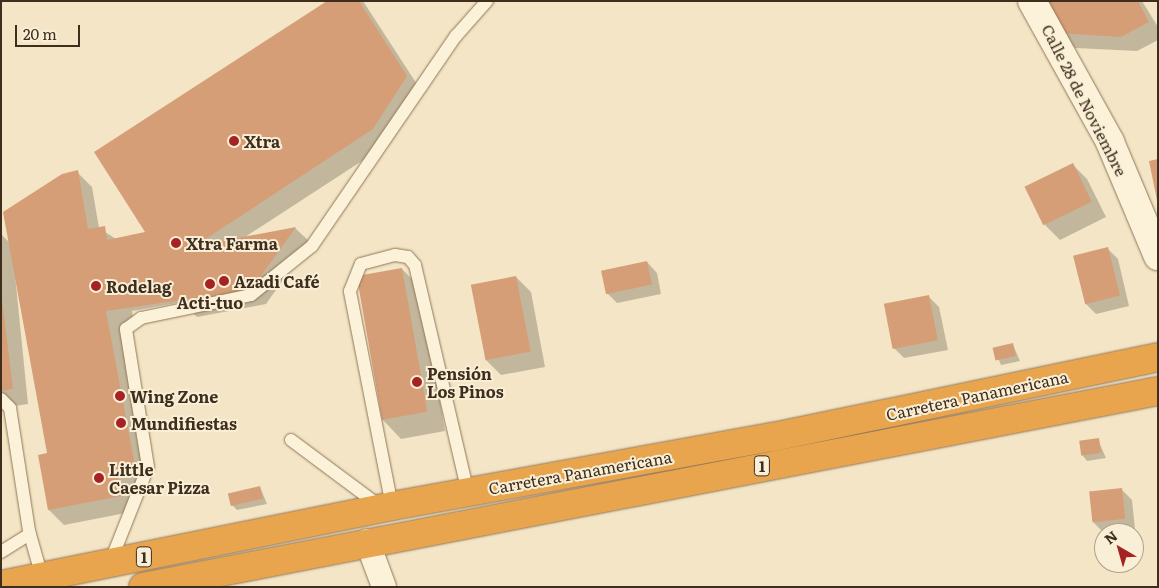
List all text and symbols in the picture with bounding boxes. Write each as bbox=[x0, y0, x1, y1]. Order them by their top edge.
scale bar bbox=[18, 15, 82, 47]
street label: Calle 28 de Noviembre bbox=[1038, 21, 1132, 179]
text: 20 m bbox=[23, 22, 57, 45]
place label: Xtra bbox=[244, 131, 280, 151]
marker: Xtra bbox=[228, 135, 240, 147]
place label: Xtra Farma bbox=[186, 233, 278, 253]
marker: Xtra Farma bbox=[170, 237, 182, 249]
place label: Azadi Café bbox=[234, 271, 320, 291]
marker: Azadi Café bbox=[218, 275, 230, 287]
place label: Rodelag bbox=[106, 276, 172, 296]
marker: Acti-tuo bbox=[204, 278, 216, 290]
marker: Rodelag bbox=[90, 280, 102, 292]
place label: Acti-tuo bbox=[177, 292, 243, 312]
place label: Pensión Los Pinos bbox=[427, 363, 504, 401]
street label: Carretera Panamericana bbox=[884, 366, 1070, 424]
marker: Pensión Los Pinos bbox=[411, 376, 423, 388]
place label: Wing Zone bbox=[130, 386, 218, 406]
marker: Wing Zone bbox=[114, 390, 126, 402]
place label: Mundifiestas bbox=[131, 413, 237, 433]
marker: Mundifiestas bbox=[115, 417, 127, 429]
street label: Carretera Panamericana bbox=[487, 446, 673, 498]
road number: 1 bbox=[753, 454, 771, 478]
place label: Little Caesar Pizza bbox=[109, 459, 210, 497]
marker: Little Caesar Pizza bbox=[93, 472, 105, 484]
north arrow bbox=[1094, 523, 1144, 573]
text: N bbox=[1100, 525, 1121, 548]
road number: 1 bbox=[135, 544, 153, 570]

